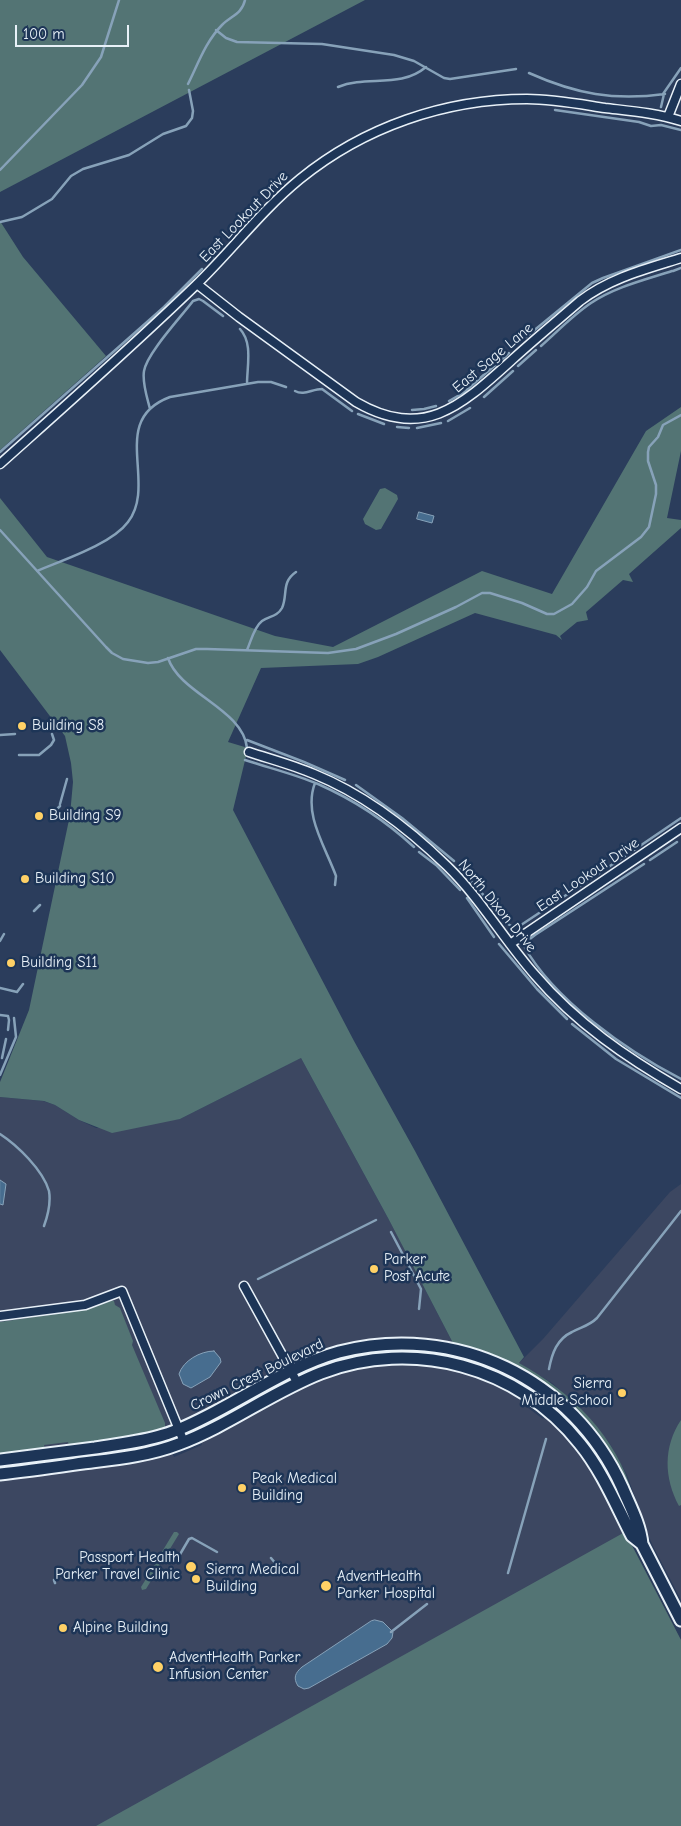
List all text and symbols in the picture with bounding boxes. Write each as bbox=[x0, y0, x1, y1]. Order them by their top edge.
scale bar bbox=[18, 15, 131, 47]
text: 100 m bbox=[23, 25, 65, 43]
street label: East Lookout Drive bbox=[196, 168, 292, 266]
street label: East Sage Lane bbox=[449, 319, 537, 397]
place label: Building S8 bbox=[32, 717, 104, 735]
marker: Building S8 bbox=[16, 720, 28, 732]
place label: Building S9 bbox=[49, 807, 122, 825]
marker: Building S9 bbox=[33, 810, 45, 822]
street label: East Lookout Drive bbox=[533, 834, 643, 916]
street label: North Dixon Drive bbox=[454, 856, 540, 956]
place label: Building S10 bbox=[35, 870, 115, 888]
marker: Building S10 bbox=[19, 873, 31, 885]
place label: Building S11 bbox=[21, 954, 97, 972]
marker: Building S11 bbox=[5, 957, 17, 969]
place label: Parker Post Acute bbox=[384, 1251, 450, 1286]
marker: Parker Post Acute bbox=[368, 1263, 380, 1275]
street label: Crown Crest Boulevard bbox=[188, 1335, 326, 1415]
place label: Sierra Middle School bbox=[522, 1375, 612, 1410]
marker: Sierra Middle School bbox=[616, 1387, 628, 1399]
place label: Peak Medical Building bbox=[252, 1470, 337, 1505]
marker: Peak Medical Building bbox=[236, 1482, 248, 1494]
place label: Passport Health Parker Travel Clinic bbox=[55, 1549, 180, 1584]
marker: Passport Health Parker Travel Clinic bbox=[184, 1560, 198, 1574]
place label: Sierra Medical Building bbox=[206, 1561, 299, 1596]
place label: AdventHealth Parker Hospital bbox=[337, 1568, 435, 1603]
marker: Sierra Medical Building bbox=[190, 1573, 202, 1585]
marker: AdventHealth Parker Hospital bbox=[319, 1579, 333, 1593]
place label: Alpine Building bbox=[73, 1619, 168, 1637]
marker: Alpine Building bbox=[57, 1622, 69, 1634]
place label: AdventHealth Parker Infusion Center bbox=[169, 1649, 300, 1684]
marker: AdventHealth Parker Infusion Center bbox=[151, 1660, 165, 1674]

